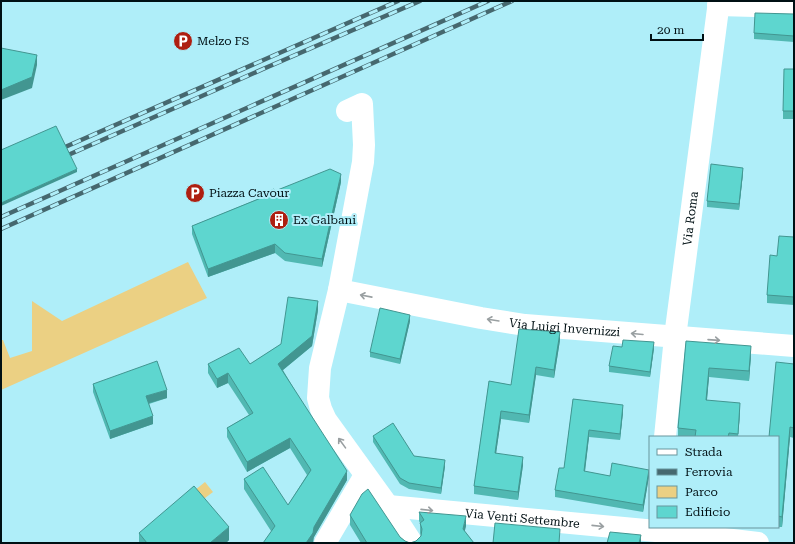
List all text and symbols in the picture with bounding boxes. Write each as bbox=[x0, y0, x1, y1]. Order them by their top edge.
scale bar bbox=[651, 16, 703, 42]
text: 20 m bbox=[657, 23, 684, 37]
parking icon: Melzo FS bbox=[172, 30, 194, 52]
place label: Melzo FS bbox=[197, 34, 249, 48]
parking icon: Piazza Cavour bbox=[184, 182, 206, 204]
place label: Piazza Cavour bbox=[209, 186, 289, 200]
street label: Via Roma bbox=[680, 190, 701, 247]
building icon: Ex Galbani bbox=[268, 209, 290, 231]
place label: Ex Galbani bbox=[293, 213, 356, 227]
one-way arrow bbox=[360, 291, 373, 299]
one-way arrow bbox=[487, 316, 500, 324]
street label: Via Luigi Invernizzi bbox=[508, 316, 621, 339]
one-way arrow bbox=[631, 331, 644, 338]
one-way arrow bbox=[707, 337, 720, 344]
legend bbox=[649, 436, 779, 528]
one-way arrow bbox=[338, 438, 346, 449]
text: Strada bbox=[685, 445, 723, 459]
text: Ferrovia bbox=[685, 465, 733, 479]
text: Parco bbox=[685, 485, 718, 499]
text: Edificio bbox=[685, 505, 730, 519]
street label: Via Venti Settembre bbox=[465, 506, 581, 531]
one-way arrow bbox=[420, 507, 433, 514]
one-way arrow bbox=[591, 522, 604, 530]

